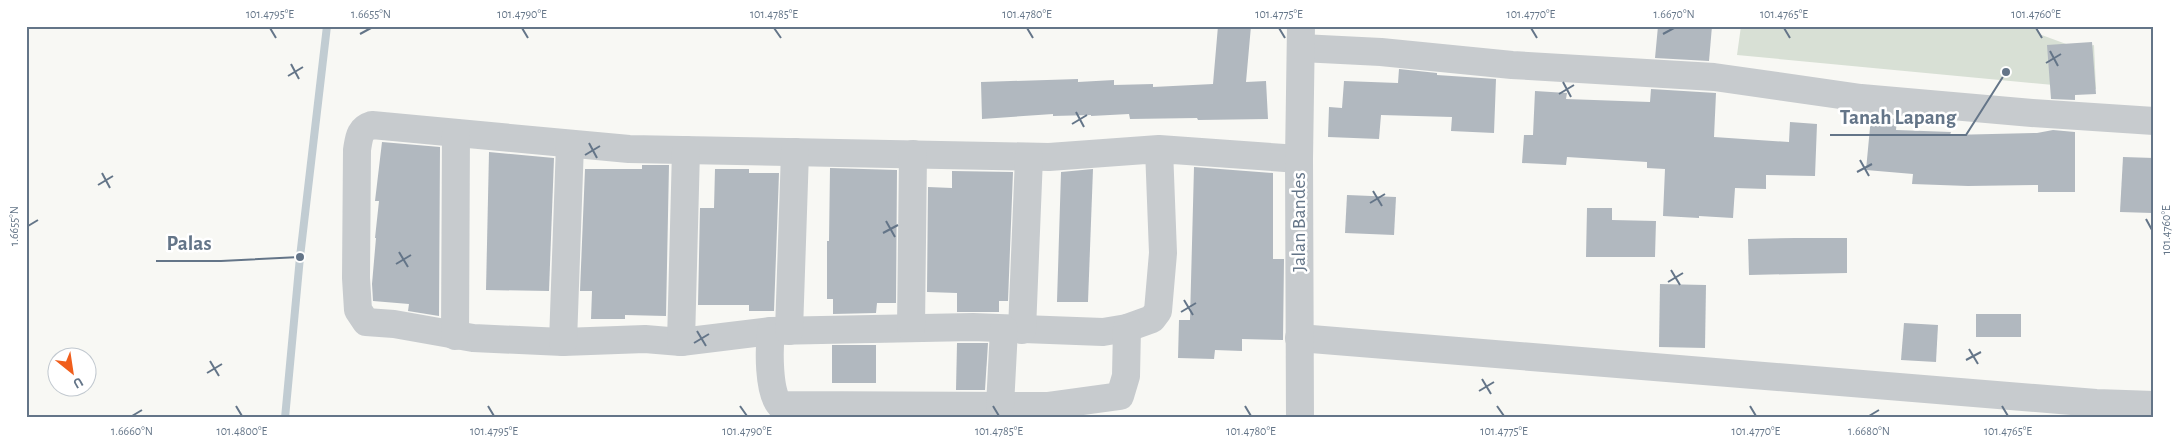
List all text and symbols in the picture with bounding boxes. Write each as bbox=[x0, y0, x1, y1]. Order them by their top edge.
text: 101.4795°E bbox=[246, 8, 294, 20]
text: 1.6655°N bbox=[351, 8, 391, 20]
text: 101.4790°E bbox=[497, 8, 547, 20]
text: 101.4785°E bbox=[750, 8, 798, 20]
text: 101.4780°E bbox=[1002, 8, 1052, 20]
text: 101.4775°E bbox=[1255, 8, 1303, 20]
text: 101.4770°E bbox=[1507, 8, 1556, 20]
text: 1.6670°N bbox=[1653, 8, 1695, 20]
text: 101.4765°E bbox=[1760, 8, 1808, 20]
text: 101.4760°E bbox=[2011, 8, 2061, 20]
callout: Tanah Lapang bbox=[1830, 99, 1966, 135]
text: Tanah Lapang bbox=[1840, 107, 1957, 128]
street label: Jalan Bandes bbox=[1289, 172, 1309, 272]
text: 101.4760°E bbox=[2160, 205, 2172, 255]
text: 1.6655°N bbox=[8, 206, 20, 246]
callout: Palas bbox=[156, 225, 221, 261]
text: Palas bbox=[167, 233, 211, 254]
north arrow bbox=[48, 346, 98, 396]
text: U bbox=[71, 374, 85, 391]
text: 1.6660°N bbox=[111, 425, 153, 437]
text: 101.4800°E bbox=[217, 425, 268, 437]
text: 101.4795°E bbox=[470, 425, 518, 437]
text: 101.4790°E bbox=[722, 425, 772, 437]
text: 101.4785°E bbox=[975, 425, 1023, 437]
text: 101.4780°E bbox=[1226, 425, 1276, 437]
text: 101.4775°E bbox=[1480, 425, 1528, 437]
text: 101.4770°E bbox=[1732, 425, 1781, 437]
text: 1.6680°N bbox=[1848, 425, 1890, 437]
text: 101.4765°E bbox=[1984, 425, 2032, 437]

